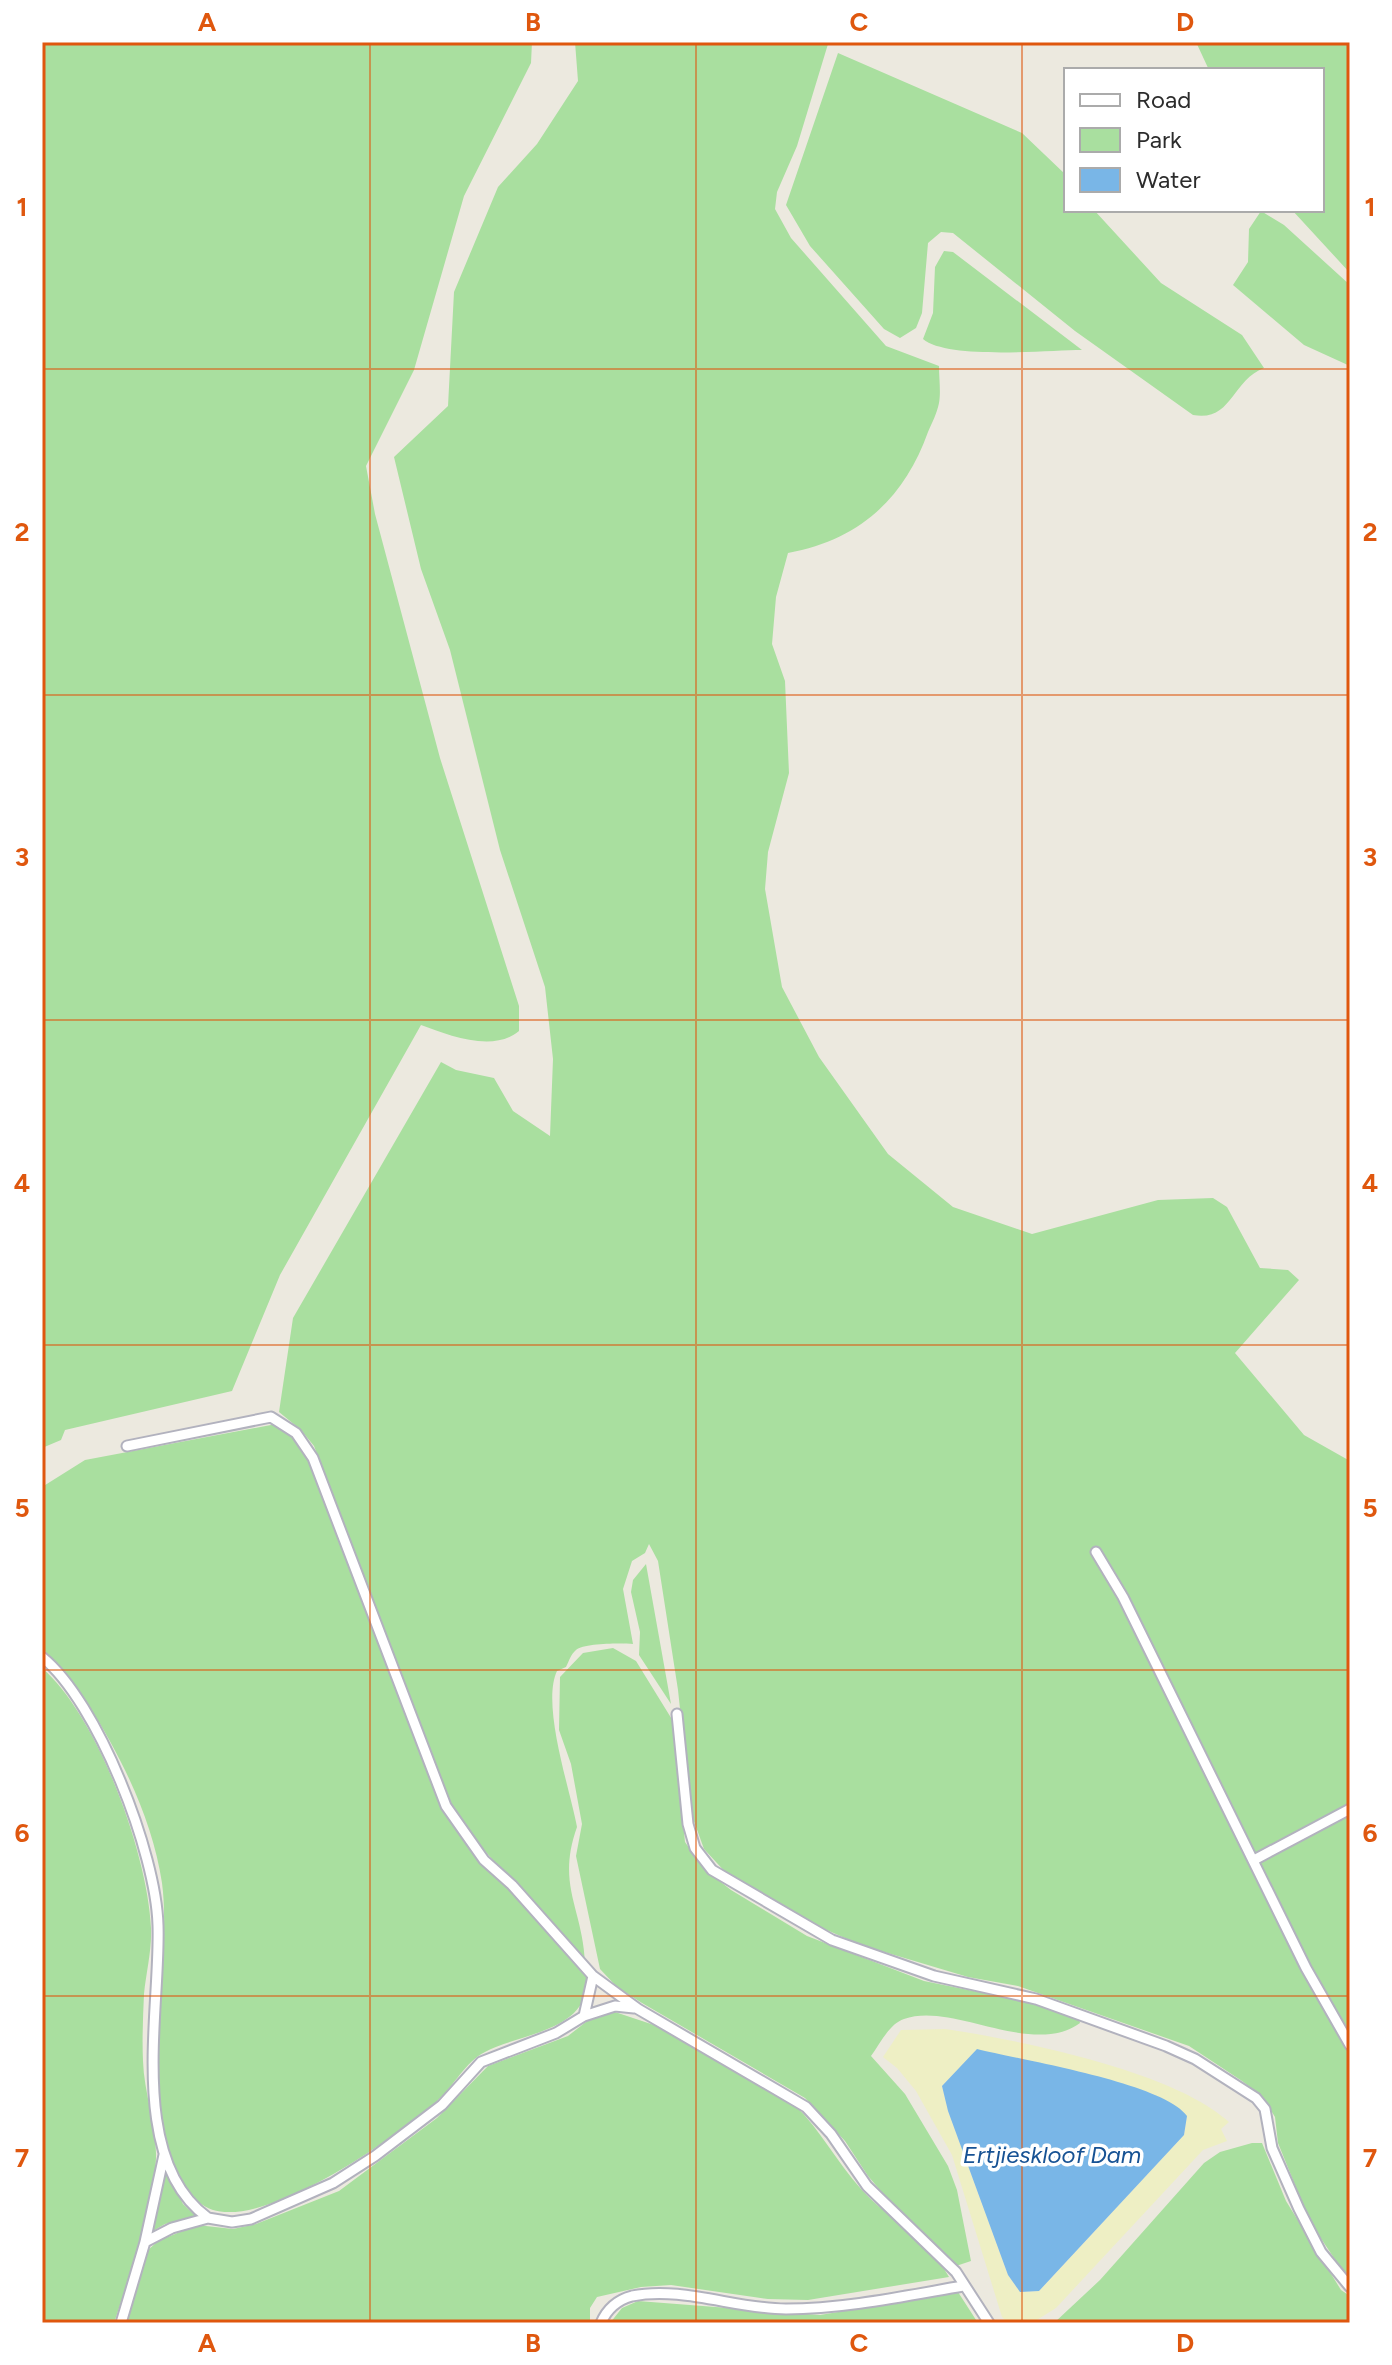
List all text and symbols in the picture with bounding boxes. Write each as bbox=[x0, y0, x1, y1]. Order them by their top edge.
text: A bbox=[198, 6, 217, 38]
text: B bbox=[525, 6, 541, 38]
text: C bbox=[850, 6, 869, 38]
text: D bbox=[1176, 6, 1194, 38]
legend bbox=[1064, 68, 1324, 212]
text: Road bbox=[1136, 85, 1191, 114]
text: Park bbox=[1136, 125, 1182, 154]
text: Water bbox=[1136, 165, 1201, 194]
text: 1 bbox=[17, 191, 27, 223]
text: 1 bbox=[1365, 191, 1375, 223]
text: 2 bbox=[14, 516, 30, 548]
text: 2 bbox=[1362, 516, 1378, 548]
text: 3 bbox=[15, 841, 29, 873]
text: 3 bbox=[1363, 841, 1377, 873]
text: 4 bbox=[14, 1167, 30, 1199]
text: 4 bbox=[1362, 1167, 1378, 1199]
text: 5 bbox=[14, 1492, 30, 1524]
text: 5 bbox=[1362, 1492, 1378, 1524]
text: 6 bbox=[14, 1817, 30, 1849]
text: 6 bbox=[1362, 1817, 1378, 1849]
water label: Ertjieskloof Dam bbox=[963, 2140, 1141, 2169]
text: 7 bbox=[15, 2142, 29, 2174]
text: 7 bbox=[1363, 2142, 1377, 2174]
text: A bbox=[198, 2327, 217, 2359]
text: B bbox=[525, 2327, 541, 2359]
text: C bbox=[850, 2327, 869, 2359]
text: D bbox=[1176, 2327, 1194, 2359]

